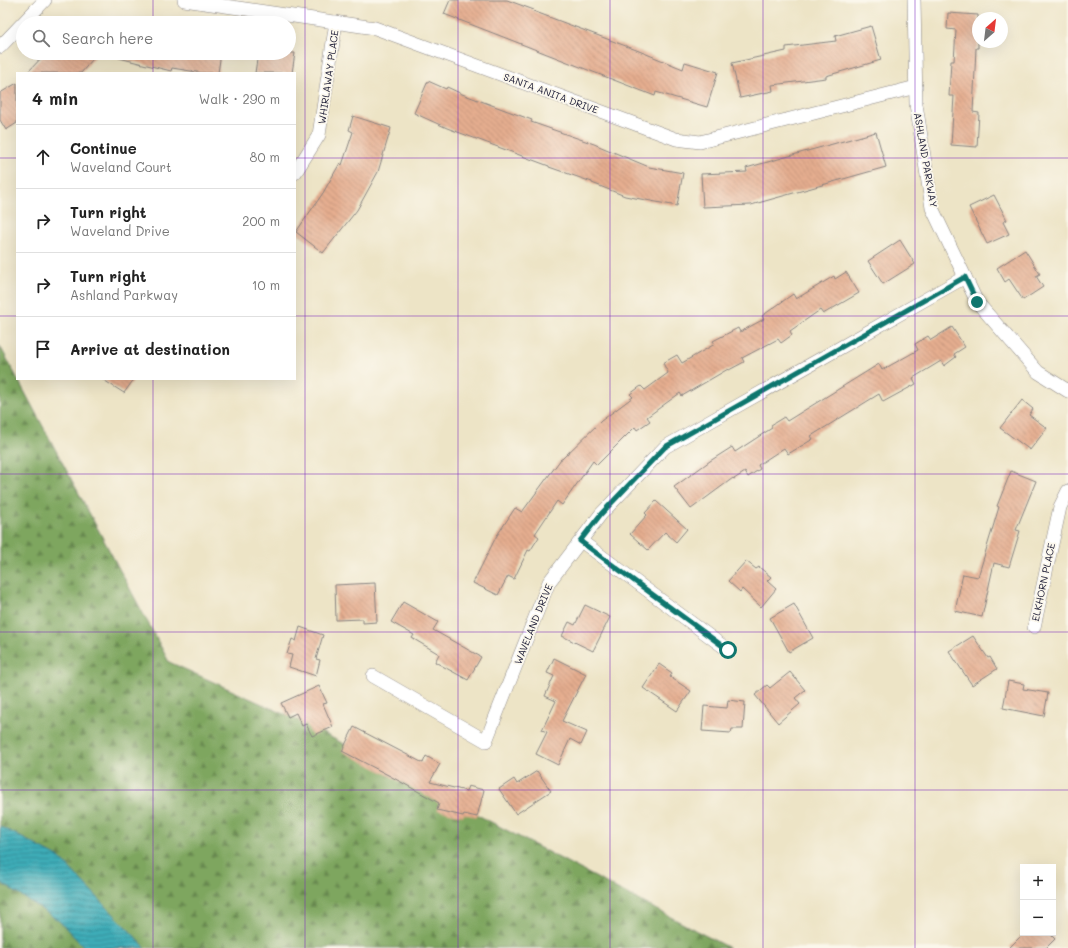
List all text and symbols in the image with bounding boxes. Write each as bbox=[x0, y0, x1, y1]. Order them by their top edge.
north arrow bbox=[972, 12, 1008, 48]
search box bbox=[16, 16, 296, 60]
icon: search bbox=[30, 27, 52, 49]
text: Search here bbox=[62, 28, 153, 48]
street label: WHIRLAWAY PLACE bbox=[314, 29, 342, 125]
street label: SANTA ANITA DRIVE bbox=[502, 69, 601, 117]
text: 4 min bbox=[32, 87, 78, 109]
text: Walk · 290 m bbox=[199, 90, 280, 107]
street label: ASHLAND PARKWAY bbox=[911, 111, 941, 209]
text: Continue bbox=[70, 138, 137, 158]
icon: ahead bbox=[32, 146, 54, 168]
text: 80 m bbox=[250, 148, 280, 165]
text: Waveland Court bbox=[70, 158, 172, 175]
text: Turn right bbox=[70, 202, 147, 222]
icon: right bbox=[32, 210, 54, 232]
text: 200 m bbox=[242, 212, 280, 229]
text: Waveland Drive bbox=[70, 222, 170, 239]
text: Turn right bbox=[70, 266, 147, 286]
icon: right bbox=[32, 274, 54, 296]
text: 10 m bbox=[252, 276, 280, 293]
text: Ashland Parkway bbox=[70, 286, 178, 303]
route end bbox=[968, 293, 986, 311]
icon: arrive bbox=[32, 338, 54, 360]
text: Arrive at destination bbox=[70, 339, 230, 359]
street label: ELKHORN PLACE bbox=[1028, 541, 1058, 622]
street label: WAVELAND DRIVE bbox=[510, 581, 556, 666]
route start bbox=[719, 641, 737, 659]
map controls bbox=[1020, 864, 1056, 936]
button: + bbox=[1020, 864, 1056, 900]
button: − bbox=[1020, 900, 1056, 936]

